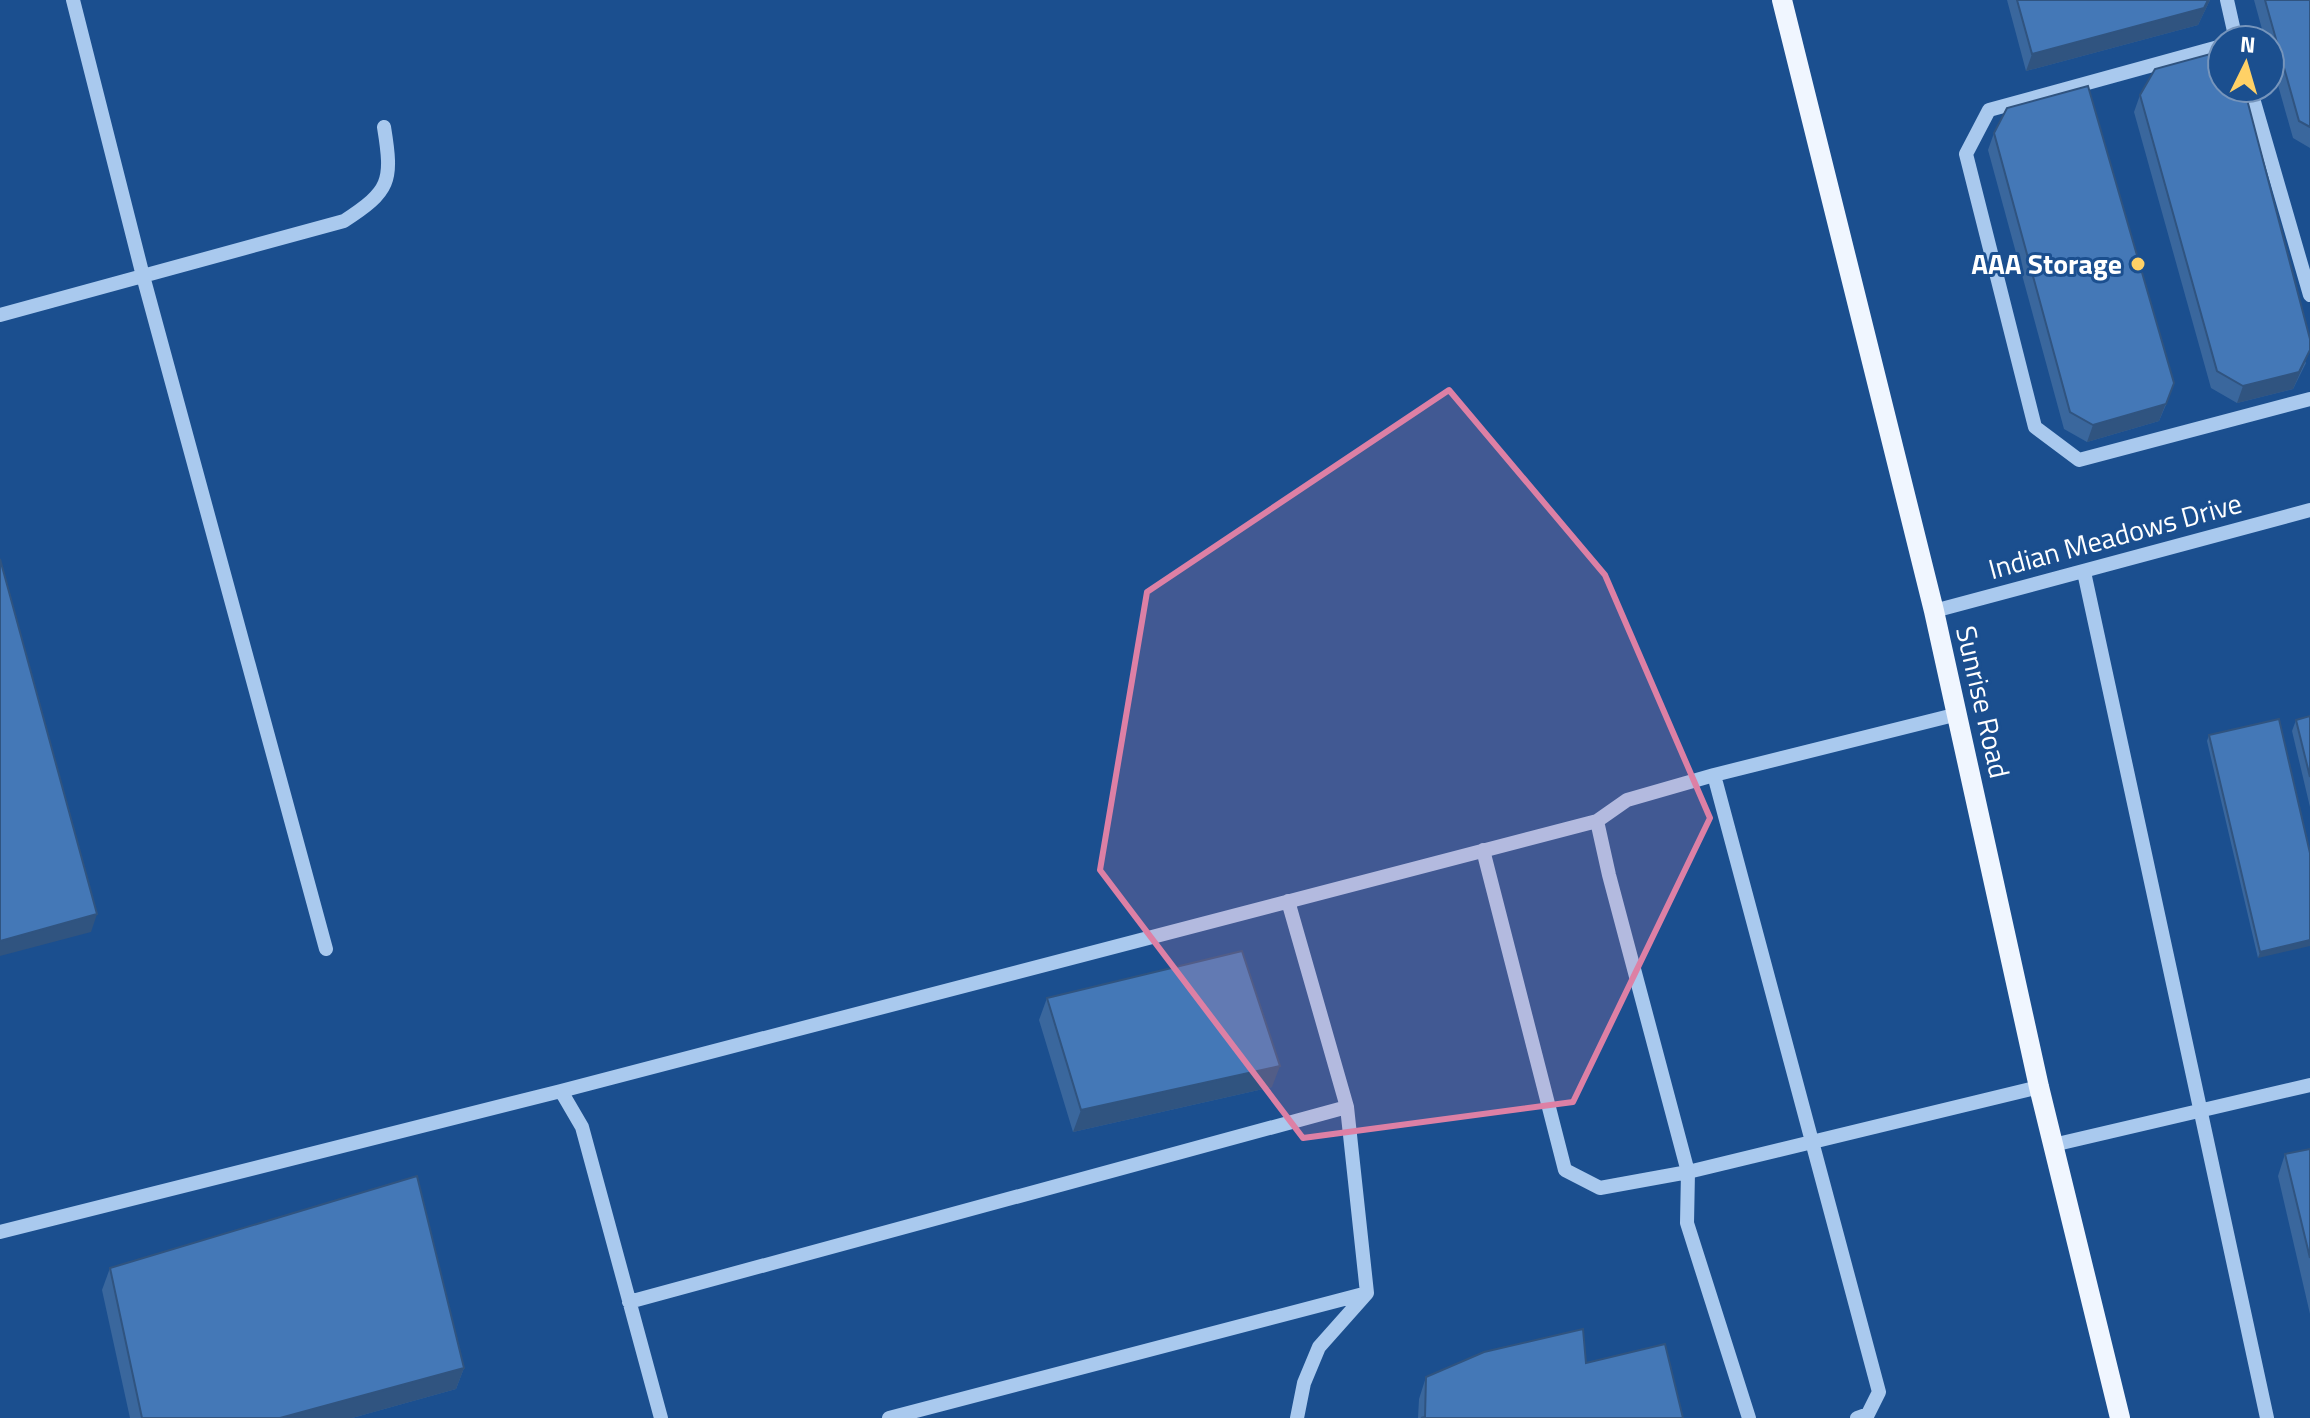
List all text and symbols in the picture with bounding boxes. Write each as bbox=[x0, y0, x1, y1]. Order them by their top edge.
north arrow bbox=[2206, 24, 2286, 104]
text: N bbox=[2239, 26, 2257, 62]
place label: AAA Storage bbox=[1971, 242, 2122, 285]
marker: AAA Storage bbox=[2129, 255, 2147, 273]
street label: Indian Meadows Drive bbox=[1983, 481, 2246, 590]
street label: Sunrise Road bbox=[1945, 622, 2022, 782]

